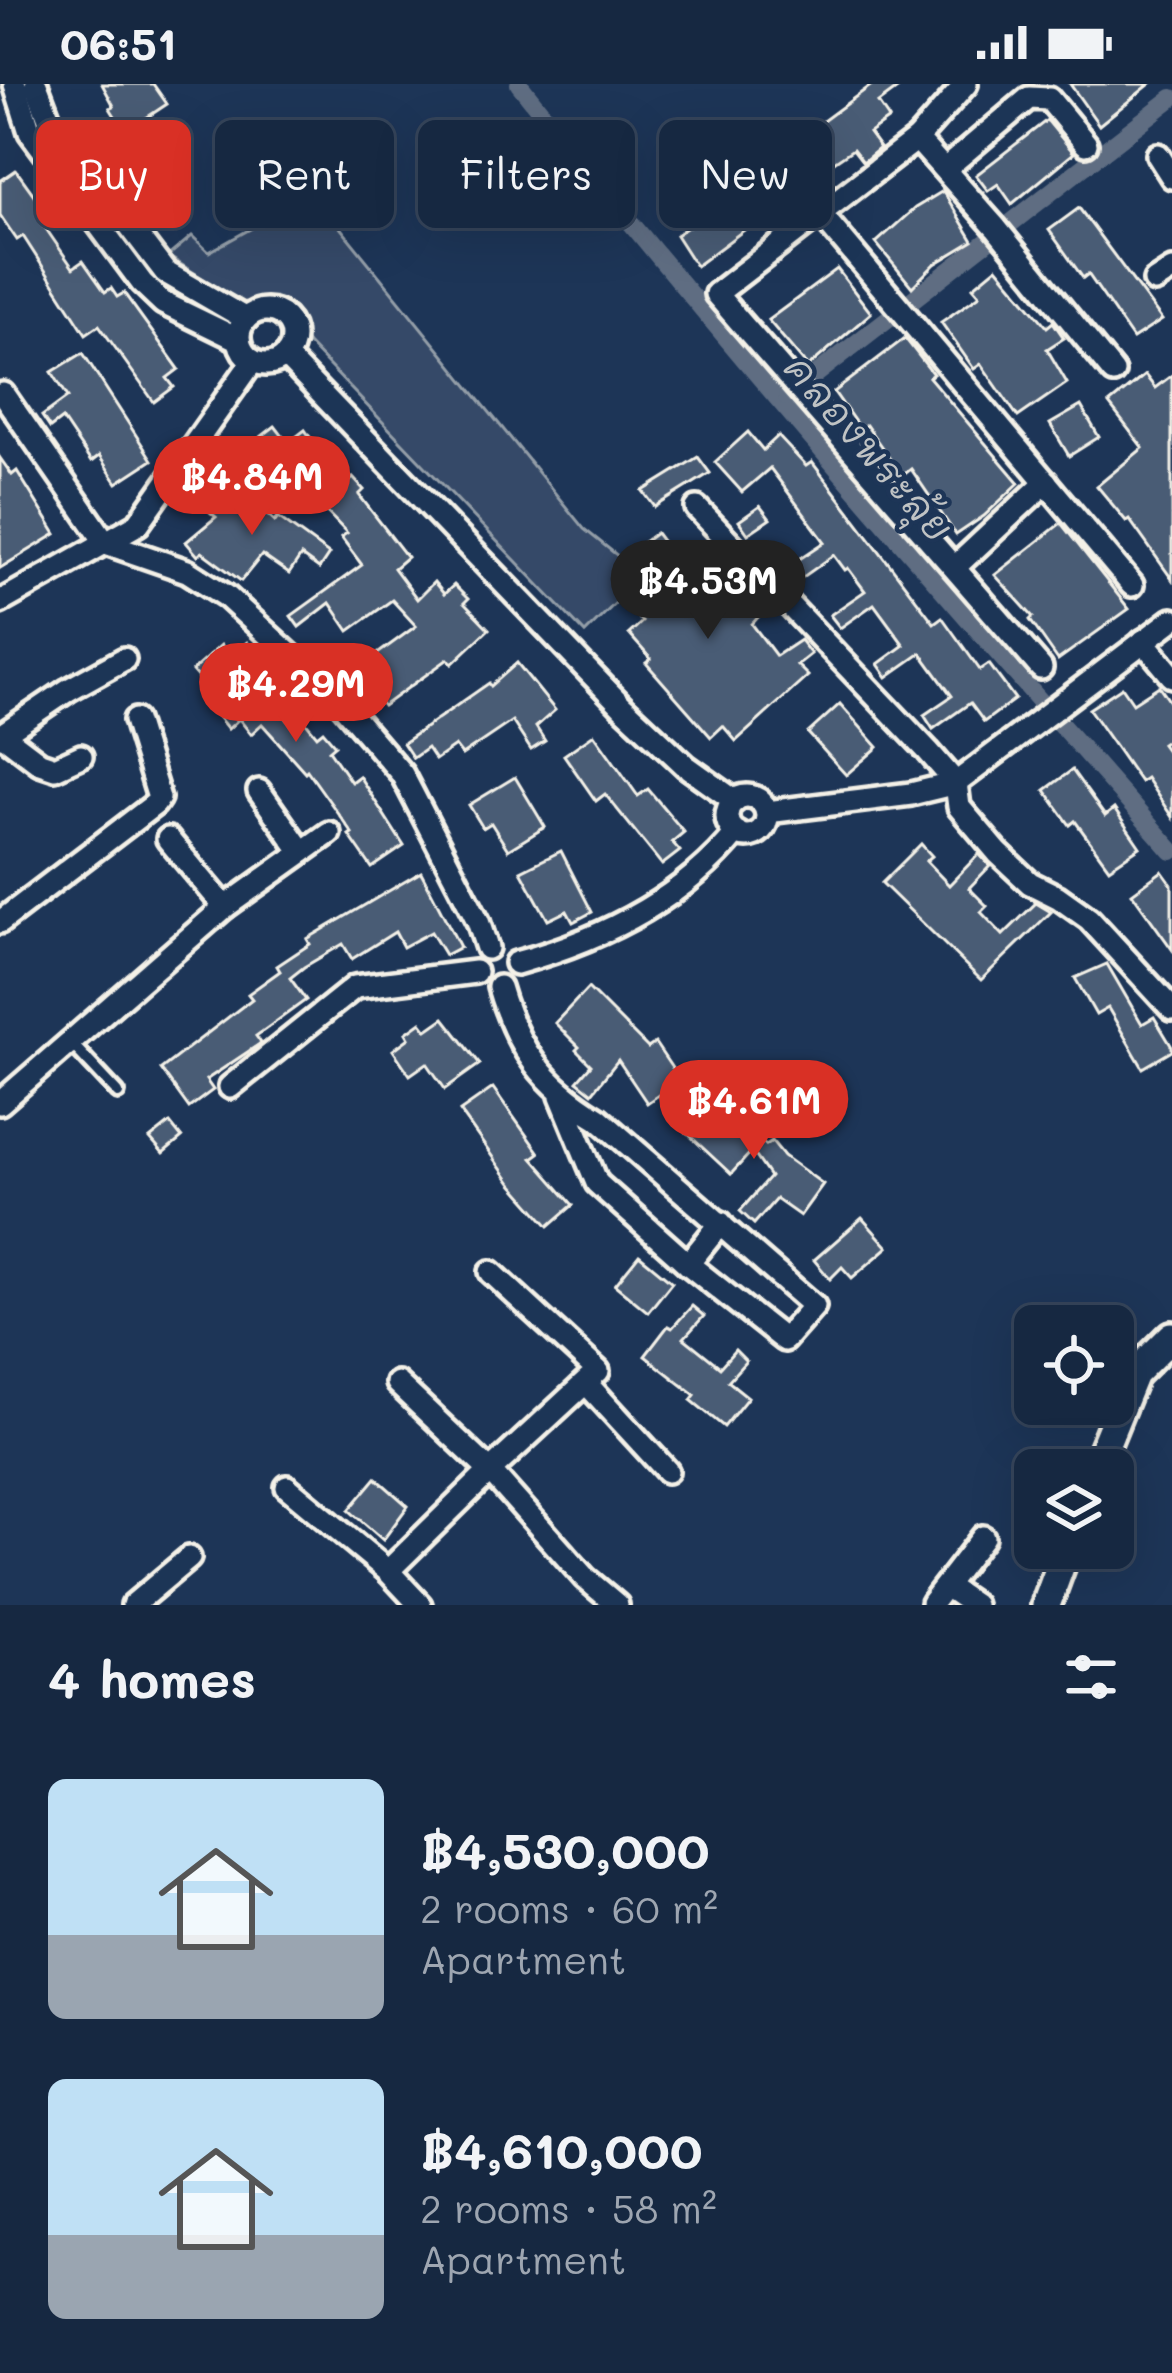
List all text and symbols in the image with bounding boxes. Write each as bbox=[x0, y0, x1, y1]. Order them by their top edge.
text: 06:51 bbox=[60, 13, 177, 71]
chip: Buy bbox=[36, 120, 191, 228]
chip: Rent bbox=[215, 120, 394, 228]
chip: Filters bbox=[418, 120, 635, 228]
chip: New bbox=[659, 120, 832, 228]
water label: คลองพระลุ้ย bbox=[769, 343, 964, 555]
pin: ฿4.84M bbox=[154, 436, 350, 538]
text: ฿4.84M bbox=[180, 449, 324, 500]
pin: ฿4.53M bbox=[610, 540, 806, 642]
text: ฿4.53M bbox=[638, 553, 778, 604]
pin: ฿4.29M bbox=[198, 643, 394, 745]
text: ฿4.29M bbox=[226, 656, 366, 707]
pin: ฿4.61M bbox=[656, 1060, 852, 1162]
text: ฿4.61M bbox=[686, 1073, 822, 1124]
map controls bbox=[1014, 1305, 1134, 1569]
button: locate bbox=[1014, 1305, 1134, 1425]
button: layers bbox=[1014, 1449, 1134, 1569]
text: 4 homes bbox=[48, 1644, 256, 1711]
icon: filters bbox=[1058, 1644, 1124, 1710]
text: ฿4,530,000 bbox=[420, 1815, 710, 1882]
icon: home bbox=[144, 1827, 288, 1971]
text: 2 rooms · 60 m² bbox=[420, 1882, 718, 1933]
text: Apartment bbox=[420, 1933, 626, 1984]
text: ฿4,610,000 bbox=[420, 2115, 703, 2182]
icon: home bbox=[144, 2127, 288, 2271]
text: 2 rooms · 58 m² bbox=[420, 2182, 717, 2233]
text: Apartment bbox=[420, 2233, 626, 2284]

